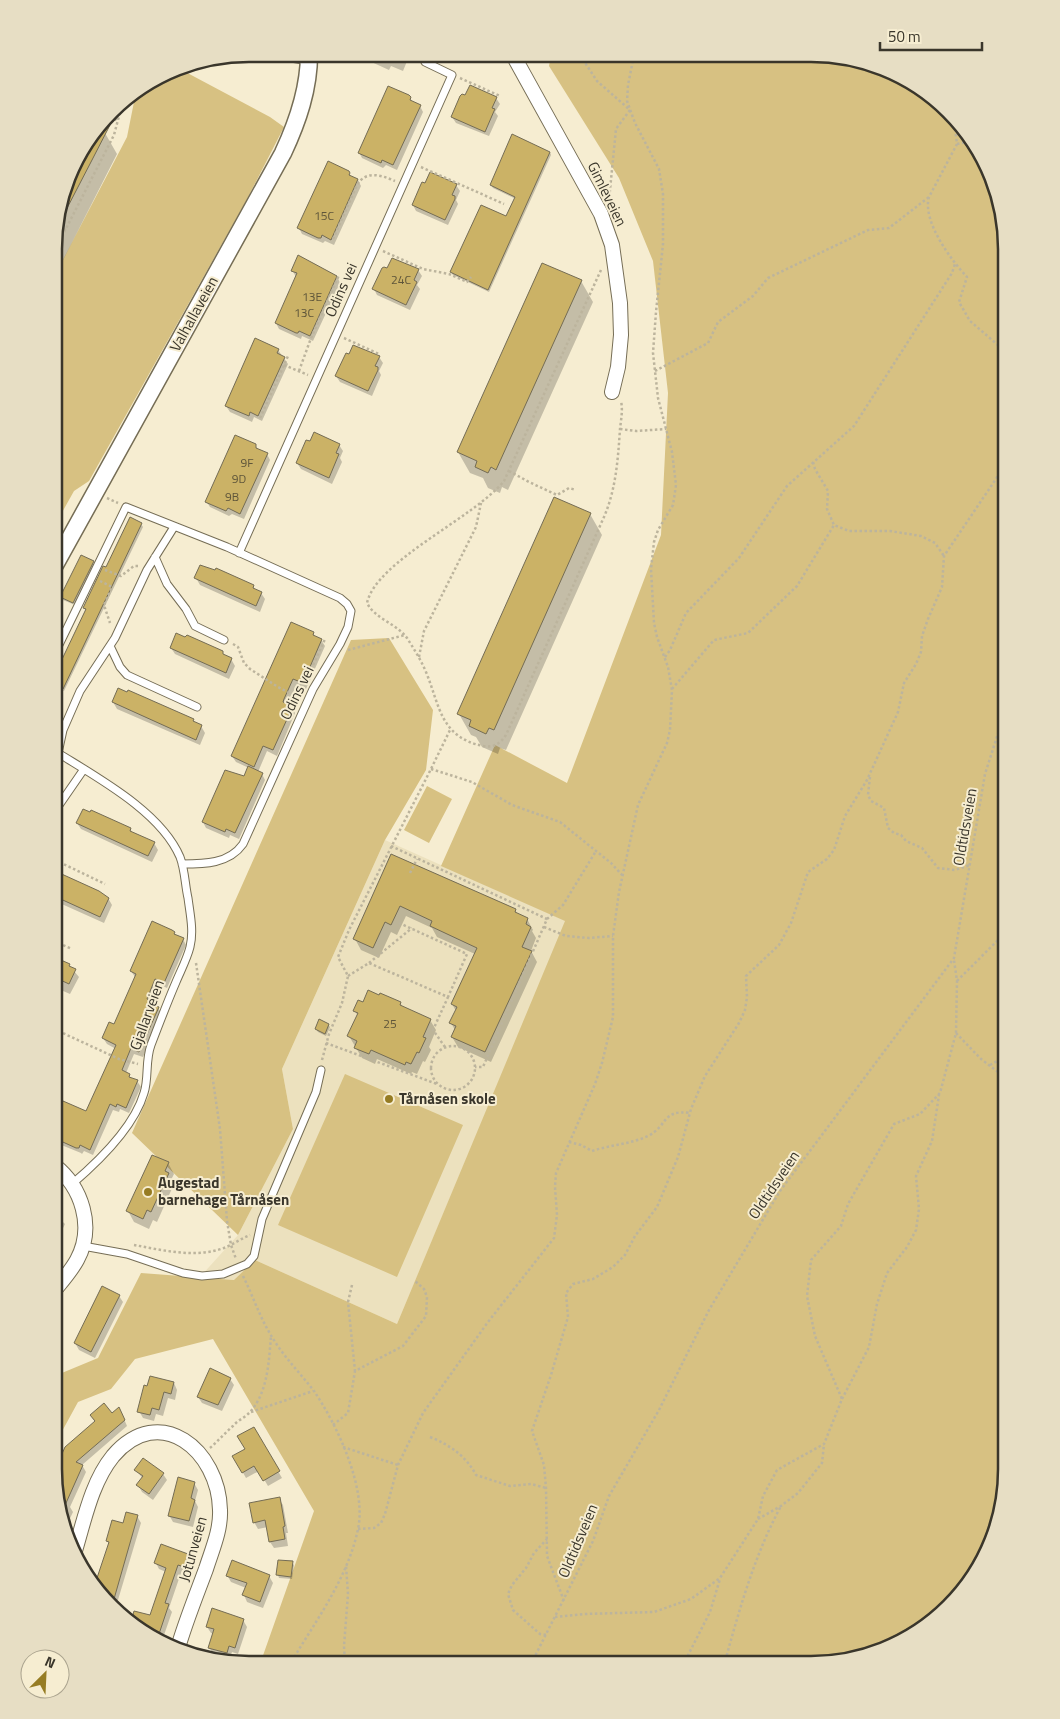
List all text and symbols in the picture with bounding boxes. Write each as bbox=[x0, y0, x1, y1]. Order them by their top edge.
scale bar bbox=[880, 20, 982, 52]
text: 50 m bbox=[888, 25, 921, 48]
street label: Gimleveien bbox=[582, 157, 633, 230]
house number: 15C bbox=[314, 206, 334, 225]
street label: Odins vei bbox=[318, 259, 363, 321]
house number: 24C bbox=[391, 270, 411, 289]
street label: Valhallaveien bbox=[163, 272, 224, 356]
house number: 13E bbox=[302, 287, 322, 306]
house number: 13C bbox=[294, 303, 314, 322]
house number: 9F bbox=[240, 453, 254, 472]
house number: 9D bbox=[232, 469, 246, 488]
house number: 9B bbox=[225, 487, 239, 506]
street label: Odins vei bbox=[274, 662, 319, 724]
street label: Oldtidsveien bbox=[946, 786, 983, 867]
street label: Gjallarveien bbox=[123, 976, 170, 1053]
house number: 25 bbox=[383, 1014, 397, 1033]
place label: Tårnåsen skole bbox=[399, 1087, 496, 1110]
marker: Tårnåsen skole bbox=[383, 1093, 395, 1105]
street label: Oldtidsveien bbox=[742, 1146, 805, 1224]
place label: Augestad barnehage Tårnåsen bbox=[158, 1171, 289, 1211]
marker: Augestad barnehage Tårnåsen bbox=[142, 1186, 154, 1198]
street label: Oldtidsveien bbox=[552, 1500, 603, 1581]
street label: Jotunveien bbox=[172, 1514, 213, 1584]
north arrow bbox=[20, 1649, 70, 1699]
text: N bbox=[42, 1650, 59, 1673]

